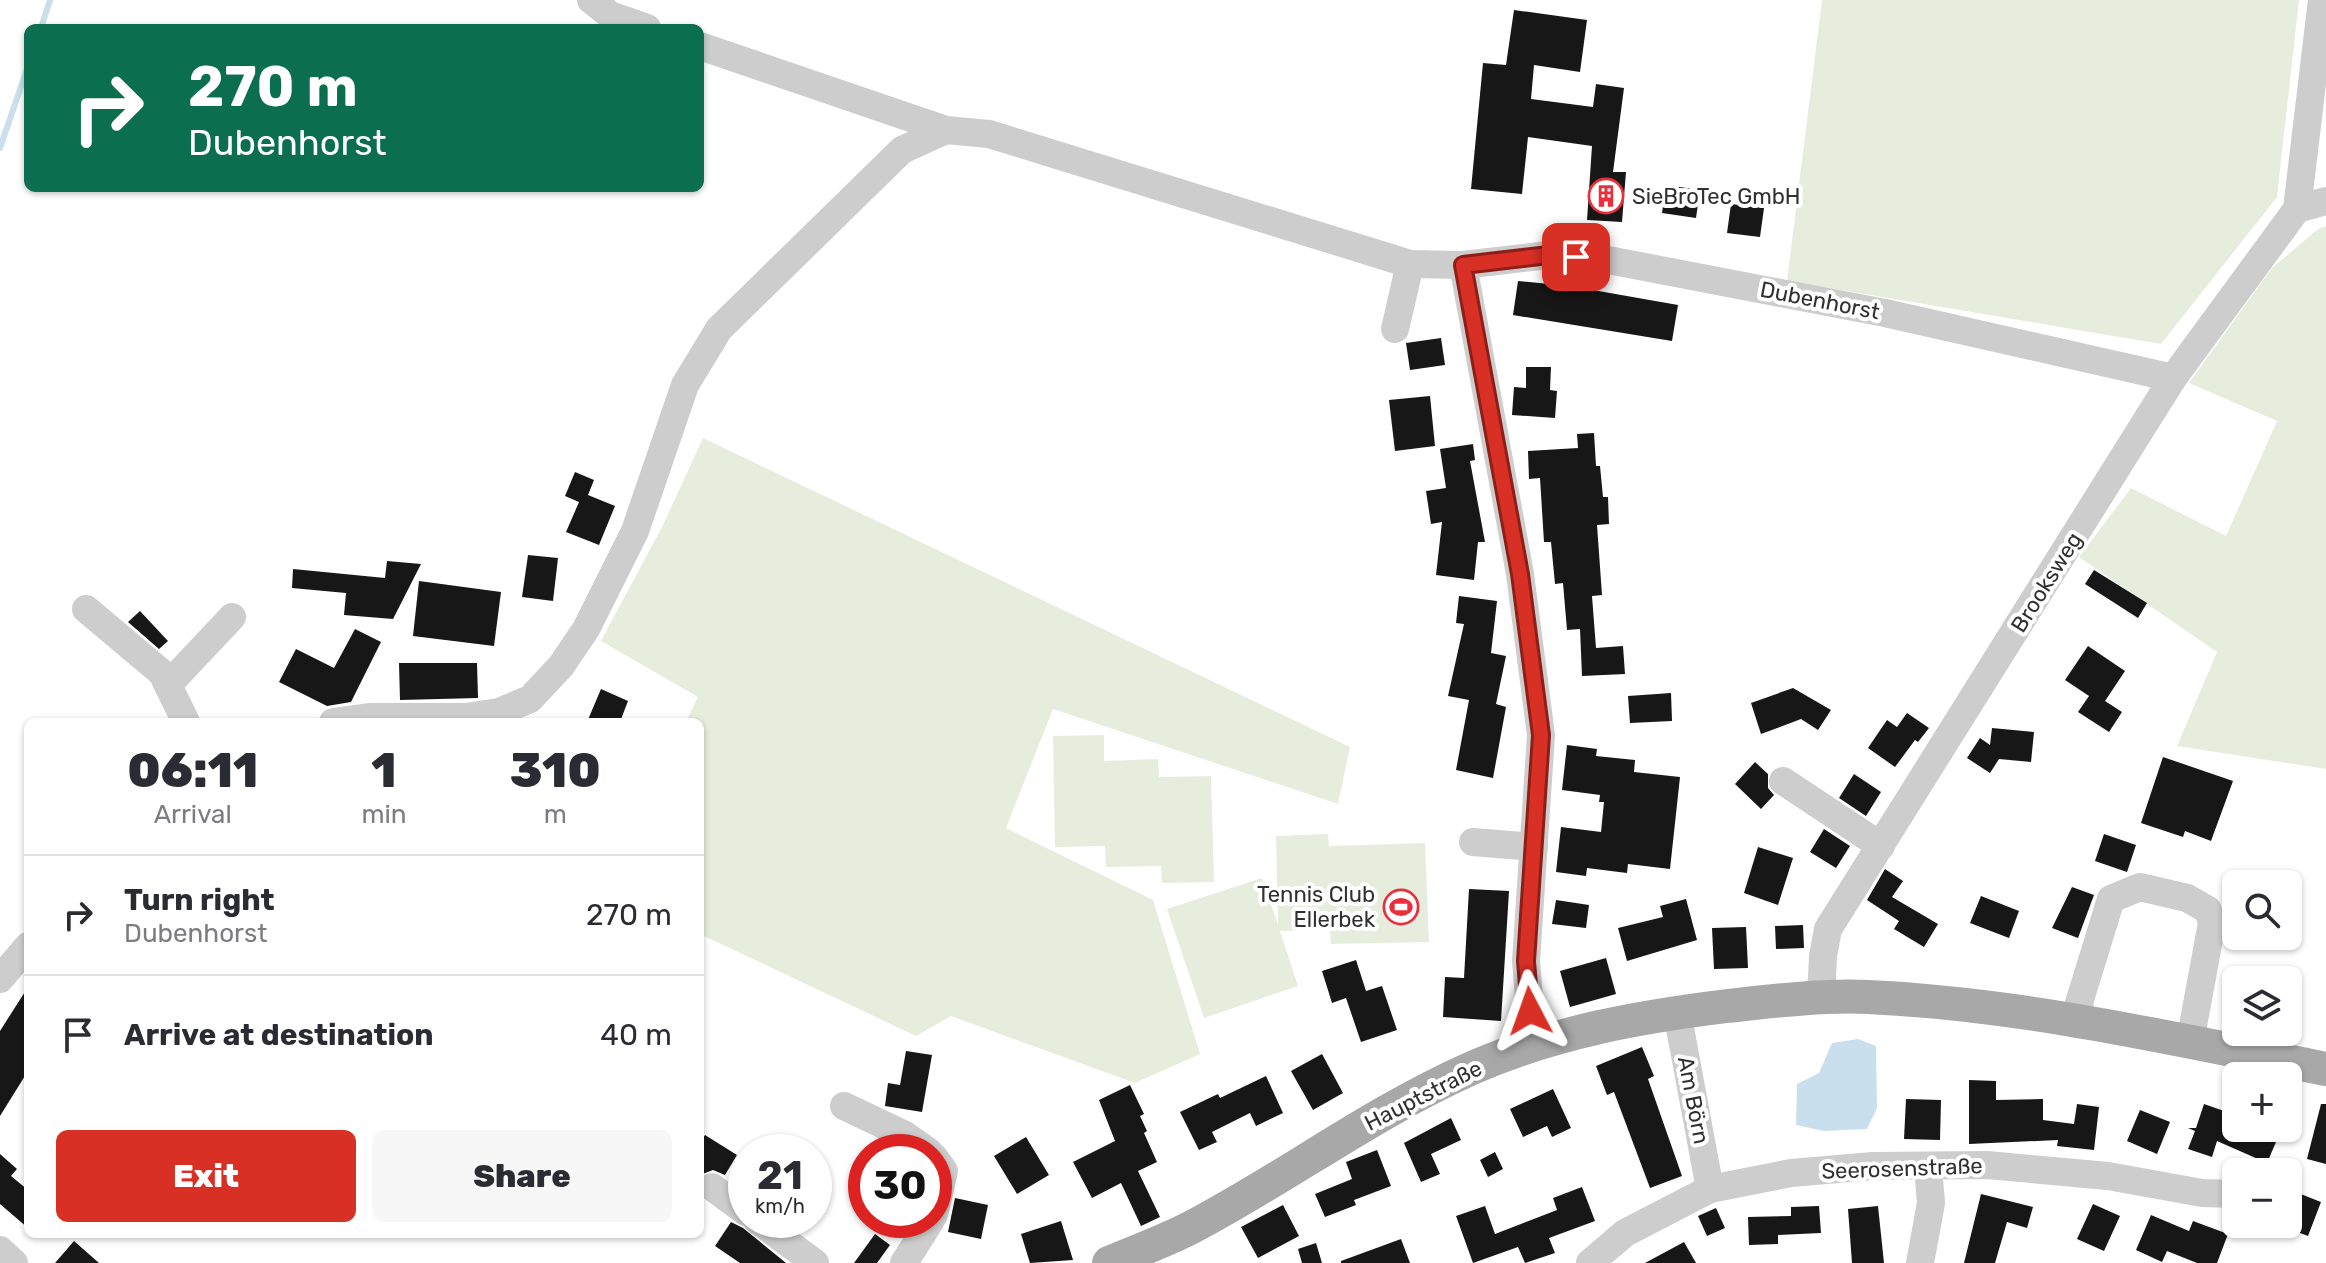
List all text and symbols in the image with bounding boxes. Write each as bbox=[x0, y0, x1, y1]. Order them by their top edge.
text: 270 m bbox=[188, 54, 358, 120]
icon: right bbox=[56, 56, 160, 160]
text: Dubenhorst bbox=[188, 121, 387, 164]
building icon: SieBroTec GmbH bbox=[1587, 177, 1625, 215]
place label: SieBroTec GmbH bbox=[1632, 183, 1801, 210]
pin bbox=[1542, 223, 1610, 291]
icon: arrive bbox=[1554, 235, 1598, 279]
street label: Dubenhorst bbox=[1758, 276, 1882, 325]
street label: Brooksweg bbox=[2005, 527, 2088, 637]
text: 06:11 bbox=[127, 742, 258, 799]
text: 1 bbox=[371, 742, 397, 799]
text: 310 bbox=[510, 742, 601, 799]
text: Arrival bbox=[154, 799, 232, 830]
text: min bbox=[361, 799, 407, 830]
text: m bbox=[544, 799, 567, 830]
map controls bbox=[2222, 870, 2302, 1238]
button: search bbox=[2222, 870, 2302, 950]
place label: Tennis Club Ellerbek bbox=[1257, 881, 1376, 933]
text: Turn right bbox=[124, 882, 275, 918]
sports icon: Tennis Club Ellerbek bbox=[1382, 888, 1420, 926]
icon: right bbox=[56, 893, 100, 937]
text: 270 m bbox=[586, 897, 672, 933]
text: Dubenhorst bbox=[124, 918, 267, 949]
button: layers bbox=[2222, 966, 2302, 1046]
position arrow bbox=[1488, 969, 1572, 1053]
icon: arrive bbox=[56, 1013, 100, 1057]
text: Arrive at destination bbox=[124, 1017, 434, 1053]
text: 40 m bbox=[600, 1017, 672, 1053]
street label: Hauptstraße bbox=[1360, 1054, 1486, 1137]
street label: Am Börn bbox=[1672, 1054, 1715, 1146]
button: + bbox=[2222, 1062, 2302, 1142]
button: Exit bbox=[56, 1130, 356, 1222]
button: Share bbox=[372, 1130, 672, 1222]
speed limit sign: 30 bbox=[848, 1134, 952, 1238]
text: 21 bbox=[757, 1152, 803, 1199]
street label: Seerosenstraße bbox=[1821, 1152, 1983, 1185]
button: − bbox=[2222, 1158, 2302, 1238]
text: km/h bbox=[755, 1194, 805, 1218]

